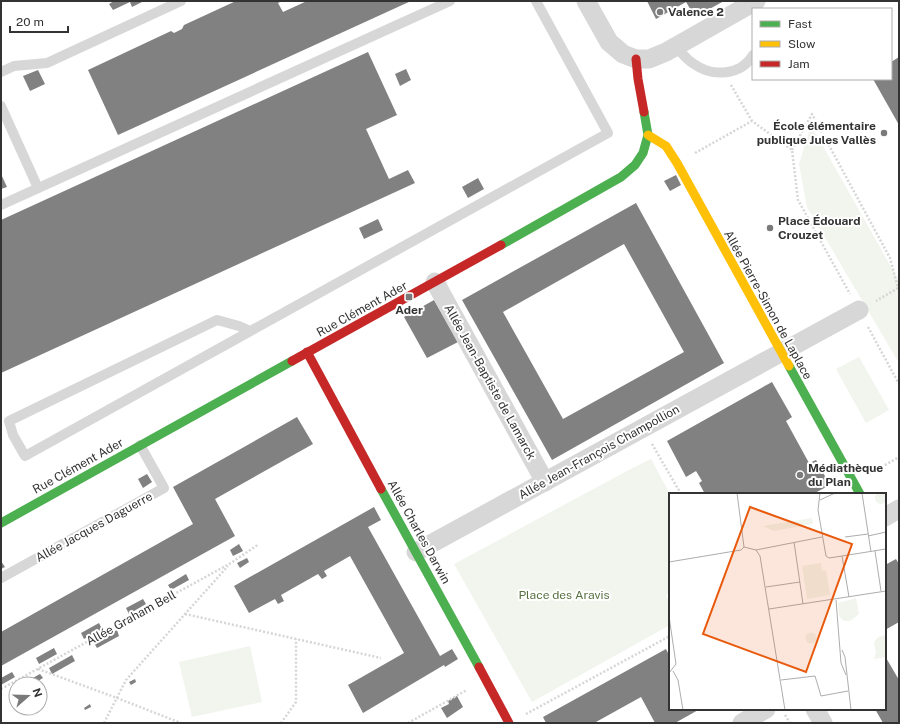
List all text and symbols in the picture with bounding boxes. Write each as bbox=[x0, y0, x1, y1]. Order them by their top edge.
place label: Valence 2 bbox=[668, 5, 724, 19]
marker: Valence 2 bbox=[655, 7, 665, 17]
scale bar bbox=[10, 8, 68, 34]
legend bbox=[752, 8, 892, 80]
text: 20 m bbox=[16, 15, 44, 29]
text: Fast bbox=[788, 17, 813, 31]
text: Slow bbox=[788, 37, 816, 51]
text: Jam bbox=[788, 57, 810, 71]
place label: École élémentaire publique Jules Vallès bbox=[757, 119, 876, 147]
marker: École élémentaire publique Jules Vallès bbox=[879, 128, 889, 138]
place label: Place Édouard Crouzet bbox=[778, 214, 861, 242]
marker: Place Édouard Crouzet bbox=[765, 223, 775, 233]
street label: Allée Pierre-Simon de Laplace bbox=[721, 228, 815, 382]
street label: Rue Clément Ader bbox=[314, 278, 410, 340]
marker: Ader bbox=[404, 292, 414, 302]
street label: Allée Jean-Baptiste de Lamarck bbox=[441, 302, 539, 462]
place label: Ader bbox=[395, 303, 423, 317]
street label: Allée Jean-François Champollion bbox=[516, 402, 682, 502]
street label: Rue Clément Ader bbox=[30, 435, 126, 497]
place label: Médiathèque du Plan bbox=[808, 461, 883, 489]
marker: Médiathèque du Plan bbox=[795, 470, 805, 480]
street label: Allée Charles Darwin bbox=[385, 478, 453, 586]
street label: Allée Jacques Daguerre bbox=[33, 489, 155, 565]
inset map bbox=[669, 493, 886, 710]
street label: Allée Graham Bell bbox=[84, 587, 179, 648]
park label: Place des Aravis bbox=[518, 588, 610, 602]
north arrow bbox=[8, 676, 48, 716]
text: N bbox=[30, 686, 45, 699]

